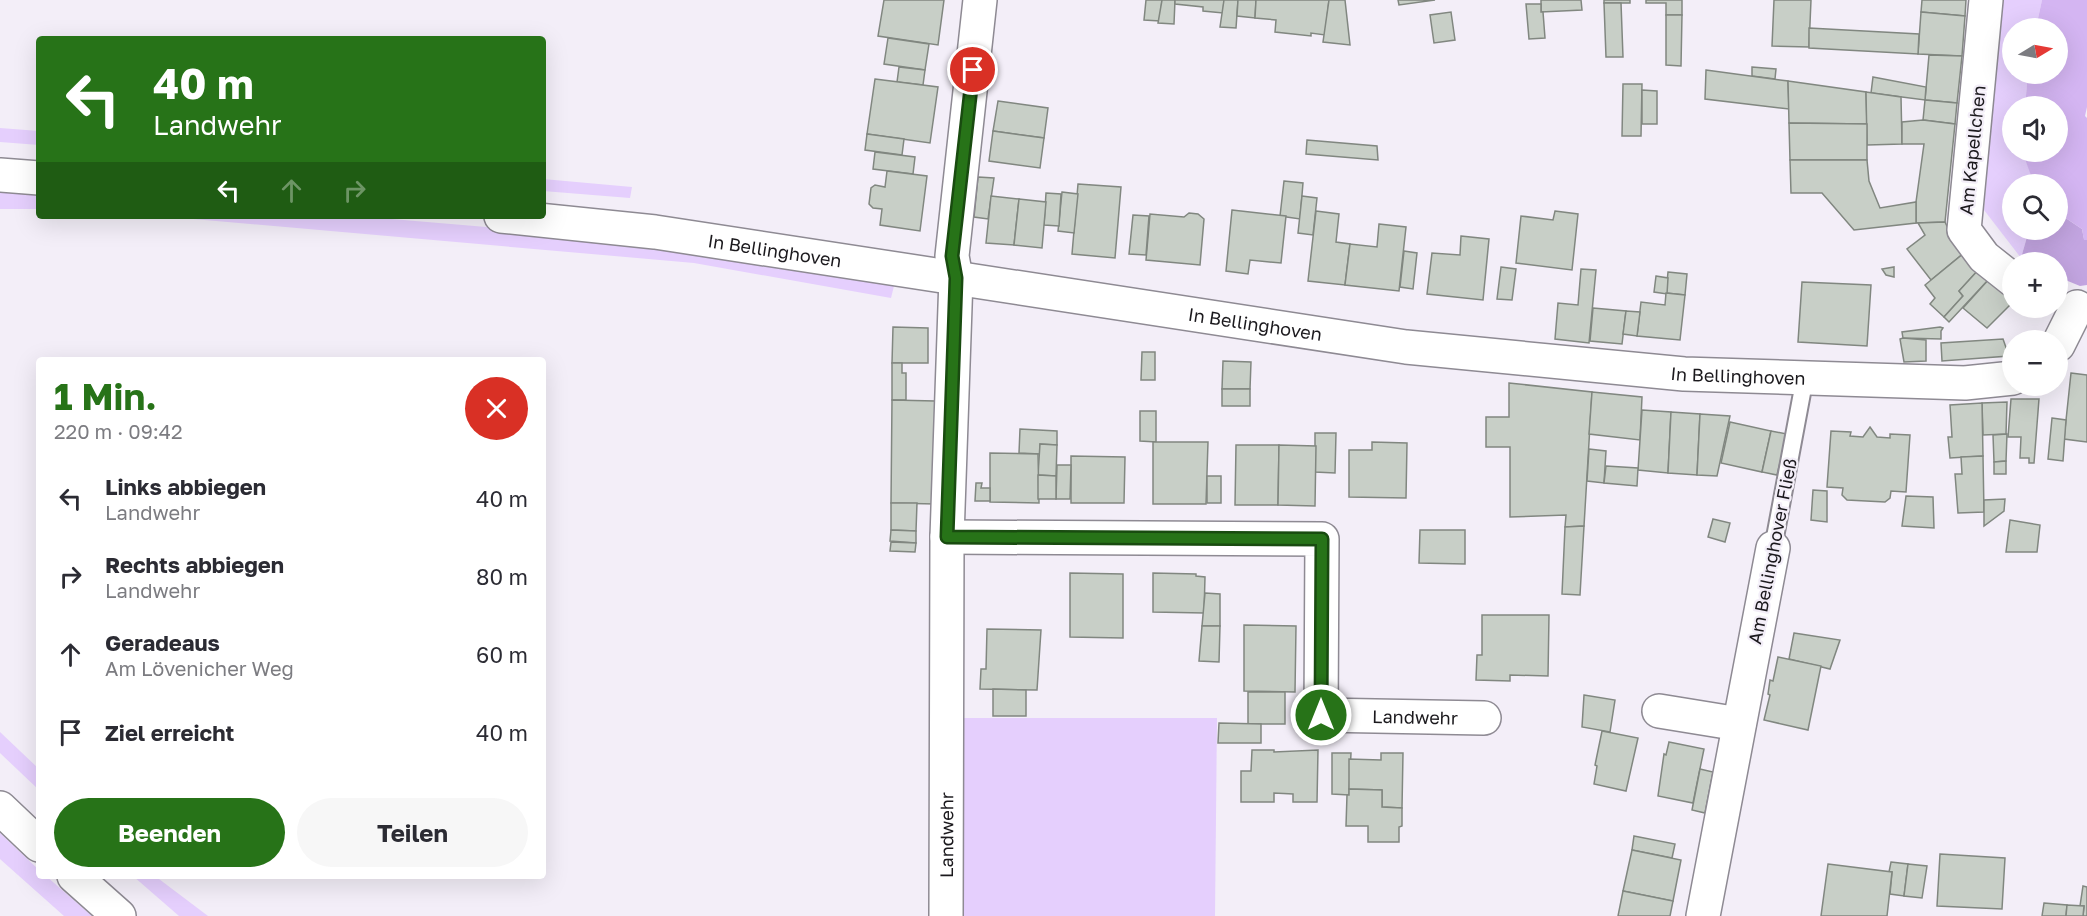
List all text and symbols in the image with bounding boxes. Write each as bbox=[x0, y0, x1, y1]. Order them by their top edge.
north arrow bbox=[2002, 18, 2068, 84]
map controls bbox=[2002, 18, 2068, 396]
pin bbox=[947, 44, 998, 95]
icon: arrive bbox=[956, 53, 989, 86]
text: 40 m bbox=[153, 58, 254, 108]
icon: left bbox=[54, 60, 132, 138]
street label: Am Kapellchen bbox=[1954, 84, 1990, 216]
button: sound bbox=[2002, 96, 2068, 162]
text: Landwehr bbox=[153, 109, 282, 141]
icon: left bbox=[212, 174, 245, 207]
icon: ahead bbox=[275, 174, 308, 207]
icon: right bbox=[338, 174, 371, 207]
button: search bbox=[2002, 174, 2068, 240]
street label: In Bellinghoven bbox=[706, 229, 843, 271]
button: + bbox=[2002, 252, 2068, 318]
street label: In Bellinghoven bbox=[1187, 303, 1324, 345]
button: − bbox=[2002, 330, 2068, 396]
street label: In Bellinghoven bbox=[1670, 362, 1806, 389]
text: 1 Min. bbox=[54, 375, 157, 418]
button: close bbox=[465, 377, 528, 440]
text: 220 m · 09:42 bbox=[54, 419, 183, 443]
street label: Am Bellinghover Fließ bbox=[1743, 456, 1801, 646]
text: Links abbiegen bbox=[105, 473, 266, 500]
icon: left bbox=[54, 482, 87, 515]
text: 40 m bbox=[476, 485, 528, 512]
text: Landwehr bbox=[105, 500, 200, 524]
text: Rechts abbiegen bbox=[105, 551, 284, 578]
icon: right bbox=[54, 560, 87, 593]
text: 80 m bbox=[476, 563, 528, 590]
text: Landwehr bbox=[105, 578, 200, 602]
text: Geradeaus bbox=[105, 629, 220, 656]
icon: ahead bbox=[54, 638, 87, 671]
text: 60 m bbox=[476, 641, 528, 668]
text: Am Lövenicher Weg bbox=[105, 656, 294, 680]
position arrow bbox=[1289, 683, 1353, 747]
street label: Landwehr bbox=[1372, 705, 1458, 729]
icon: arrive bbox=[54, 716, 87, 749]
text: Ziel erreicht bbox=[105, 719, 234, 746]
text: 40 m bbox=[476, 719, 528, 746]
street label: Landwehr bbox=[935, 792, 957, 878]
button: Beenden bbox=[54, 798, 285, 867]
button: Teilen bbox=[297, 798, 528, 867]

